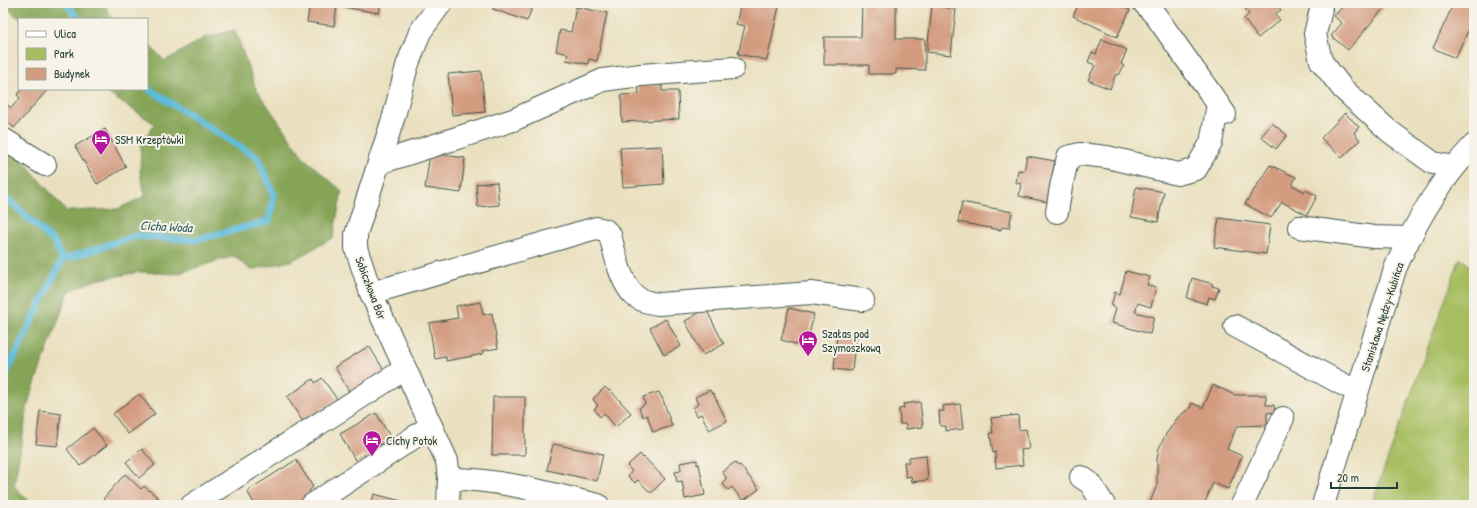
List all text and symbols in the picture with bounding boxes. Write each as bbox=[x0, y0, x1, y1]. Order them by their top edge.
legend bbox=[18, 18, 148, 90]
text: Ulica bbox=[54, 25, 76, 42]
text: Park bbox=[54, 45, 74, 62]
text: Budynek bbox=[54, 65, 90, 82]
hotel icon: SSM Krzeptówki bbox=[90, 128, 112, 156]
place label: SSM Krzeptówki bbox=[115, 131, 184, 148]
water label: Cicha Woda bbox=[140, 216, 194, 236]
street label: Sobiczkowa Bór bbox=[351, 254, 391, 322]
street label: Stanisława Nędzy-Kubińca bbox=[1356, 260, 1408, 374]
place label: Szałas pod Szymoszkową bbox=[822, 325, 882, 356]
hotel icon: Szałas pod Szymoszkową bbox=[797, 329, 819, 357]
hotel icon: Cichy Potok bbox=[361, 429, 383, 457]
place label: Cichy Potok bbox=[386, 432, 437, 449]
scale bar bbox=[1331, 464, 1397, 490]
text: 20 m bbox=[1337, 469, 1359, 486]

